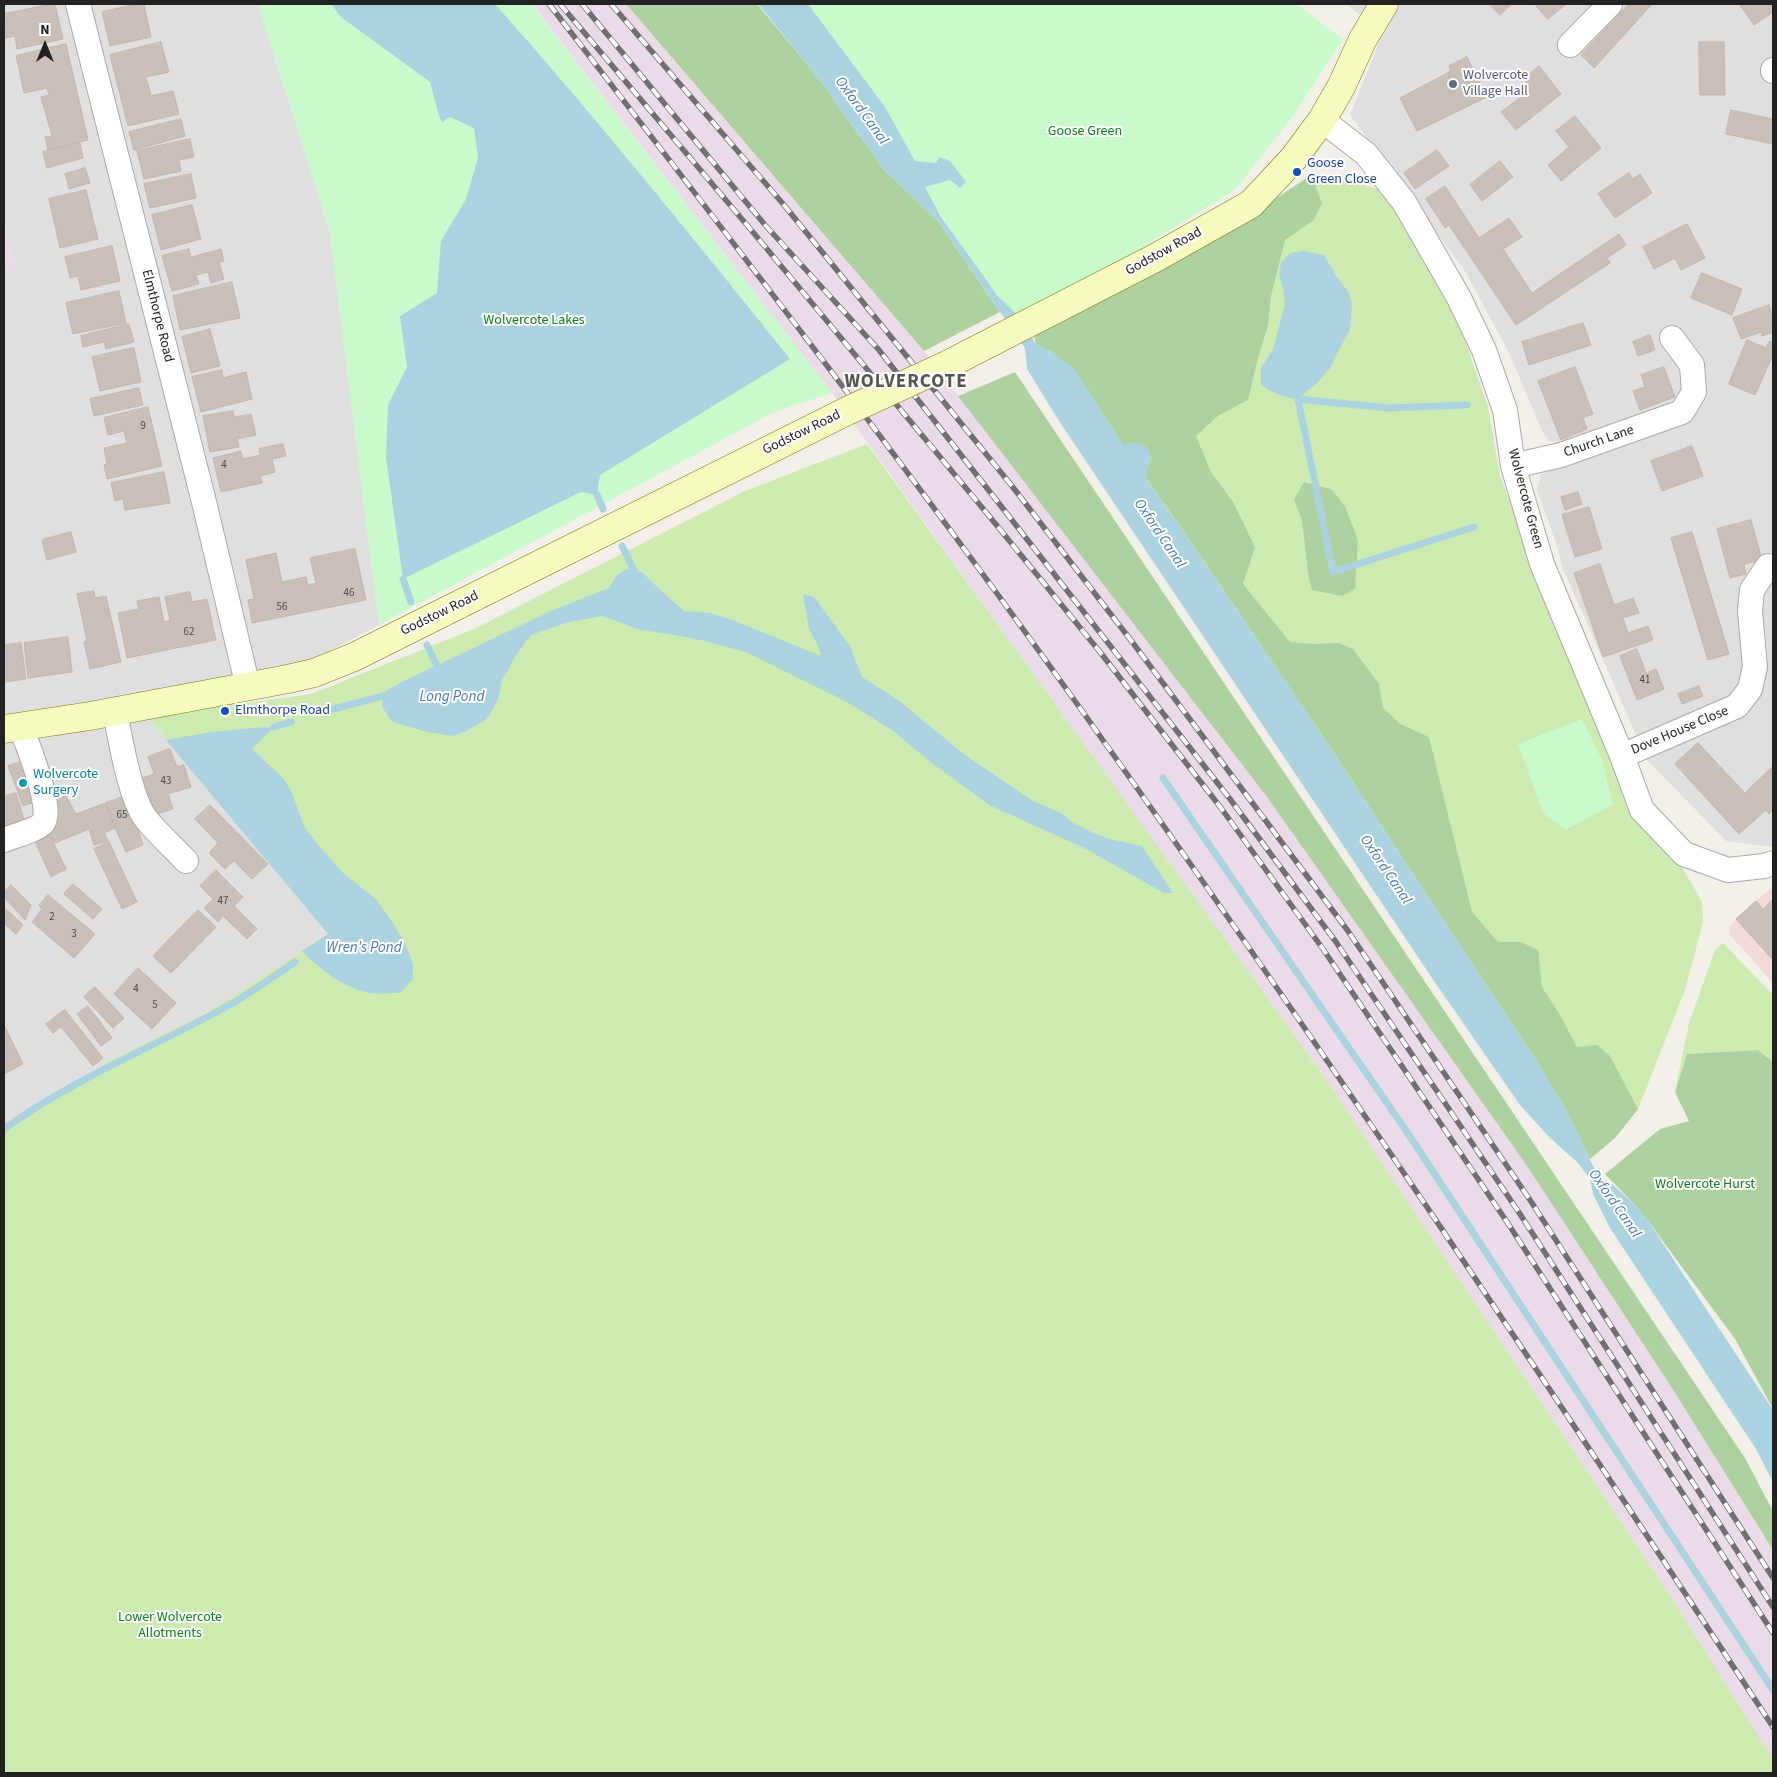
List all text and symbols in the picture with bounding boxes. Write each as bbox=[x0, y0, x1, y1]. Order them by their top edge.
north arrow bbox=[20, 20, 70, 70]
text: N bbox=[40, 20, 50, 40]
place label: Wolvercote Village Hall bbox=[1463, 68, 1528, 100]
water label: Oxford Canal bbox=[830, 73, 892, 149]
marker: Wolvercote Village Hall bbox=[1447, 78, 1459, 90]
park label: Goose Green bbox=[1048, 124, 1122, 140]
place label: Goose Green Close bbox=[1307, 156, 1377, 188]
marker: Goose Green Close bbox=[1291, 166, 1303, 178]
street label: Godstow Road bbox=[1123, 224, 1205, 280]
street label: Elmthorpe Road bbox=[137, 268, 177, 364]
park label: Wolvercote Lakes bbox=[483, 313, 585, 329]
district label: WOLVERCOTE bbox=[843, 372, 969, 394]
street label: Godstow Road bbox=[760, 407, 844, 459]
house number: 9 bbox=[140, 420, 146, 434]
street label: Church Lane bbox=[1562, 422, 1636, 462]
street label: Wolvercote Green bbox=[1504, 447, 1546, 551]
house number: 4 bbox=[221, 459, 227, 473]
water label: Oxford Canal bbox=[1129, 496, 1189, 572]
house number: 46 bbox=[344, 587, 354, 601]
street label: Godstow Road bbox=[398, 588, 482, 640]
house number: 56 bbox=[277, 601, 287, 615]
house number: 62 bbox=[184, 626, 194, 640]
house number: 41 bbox=[1640, 674, 1650, 688]
water label: Long Pond bbox=[420, 689, 484, 707]
place label: Elmthorpe Road bbox=[235, 703, 330, 719]
street label: Dove House Close bbox=[1629, 703, 1731, 759]
marker: Elmthorpe Road bbox=[219, 705, 231, 717]
place label: Wolvercote Surgery bbox=[33, 767, 98, 800]
house number: 43 bbox=[161, 775, 171, 789]
marker: Wolvercote Surgery bbox=[17, 777, 29, 789]
house number: 65 bbox=[117, 809, 127, 823]
water label: Oxford Canal bbox=[1355, 832, 1415, 908]
house number: 47 bbox=[218, 895, 228, 909]
house number: 2 bbox=[49, 911, 55, 925]
house number: 3 bbox=[71, 928, 77, 942]
water label: Wren's Pond bbox=[326, 940, 402, 958]
house number: 4 bbox=[133, 983, 139, 997]
house number: 5 bbox=[152, 999, 158, 1013]
water label: Oxford Canal bbox=[1584, 1166, 1644, 1242]
park label: Wolvercote Hurst bbox=[1655, 1177, 1755, 1193]
park label: Lower Wolvercote Allotments bbox=[118, 1610, 222, 1642]

